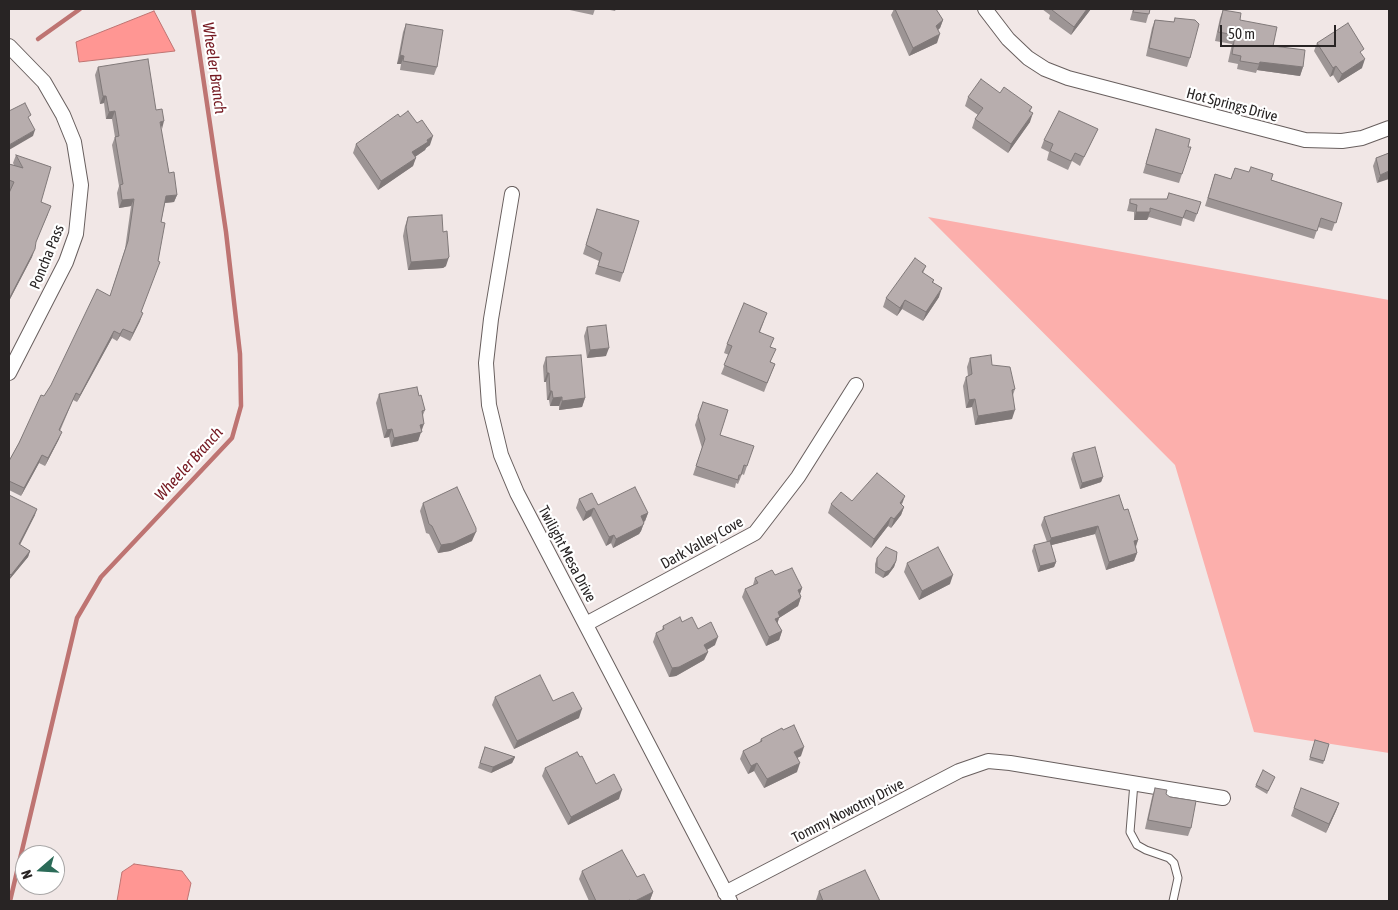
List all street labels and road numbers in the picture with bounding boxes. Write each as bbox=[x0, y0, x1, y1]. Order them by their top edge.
street label: Hot Springs Drive bbox=[1184, 84, 1280, 126]
street label: Poncha Pass bbox=[26, 222, 68, 292]
street label: Twilight Mesa Drive bbox=[534, 503, 600, 605]
street label: Dark Valley Cove bbox=[658, 513, 746, 573]
street label: Tommy Nowotny Drive bbox=[789, 775, 907, 847]

